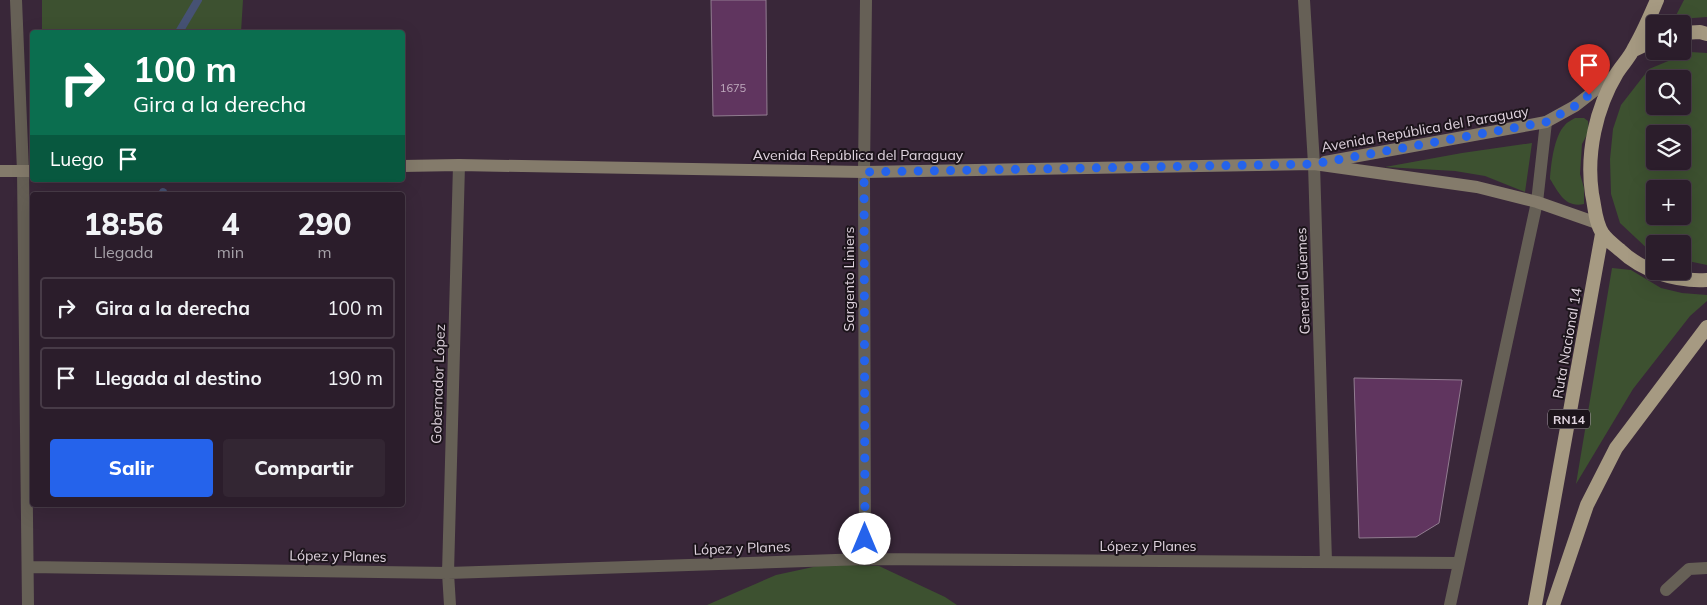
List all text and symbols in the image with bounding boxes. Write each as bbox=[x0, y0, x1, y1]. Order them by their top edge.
map controls bbox=[1646, 15, 1691, 280]
button: sound bbox=[1646, 15, 1691, 60]
pin bbox=[1568, 44, 1610, 95]
text: 100 m bbox=[133, 47, 237, 91]
icon: right bbox=[50, 50, 115, 115]
icon: arrive bbox=[1575, 51, 1603, 79]
button: search bbox=[1646, 70, 1691, 115]
house number: 1675 bbox=[720, 81, 747, 95]
text: Gira a la derecha bbox=[133, 90, 306, 118]
street label: Avenida República del Paraguay bbox=[1320, 102, 1531, 156]
button: layers bbox=[1646, 125, 1691, 170]
icon: arrive bbox=[114, 145, 142, 173]
street label: Avenida República del Paraguay bbox=[753, 146, 964, 164]
text: Luego bbox=[50, 147, 104, 171]
button: + bbox=[1646, 180, 1691, 225]
text: 18:56 bbox=[83, 205, 163, 243]
text: 4 bbox=[221, 205, 239, 243]
text: 290 bbox=[298, 205, 352, 243]
street label: Sargento Liniers bbox=[840, 226, 858, 331]
street label: General Güemes bbox=[1292, 227, 1314, 335]
button: − bbox=[1646, 235, 1691, 280]
text: Llegada bbox=[94, 242, 153, 262]
text: min bbox=[217, 242, 244, 262]
text: m bbox=[317, 242, 332, 262]
street label: Ruta Nacional 14 bbox=[1548, 286, 1586, 400]
icon: right bbox=[52, 294, 80, 322]
text: Gira a la derecha bbox=[95, 296, 250, 320]
text: 100 m bbox=[327, 296, 383, 320]
street label: Gobernador López bbox=[427, 324, 449, 444]
icon: arrive bbox=[52, 364, 80, 392]
text: Llegada al destino bbox=[95, 366, 262, 390]
text: 190 m bbox=[327, 366, 383, 390]
road number: RN14 bbox=[1548, 409, 1590, 428]
button: Salir bbox=[50, 439, 213, 497]
button: Compartir bbox=[223, 439, 385, 497]
position arrow bbox=[838, 512, 890, 564]
street label: López y Planes bbox=[693, 537, 791, 559]
street label: López y Planes bbox=[1099, 537, 1197, 555]
street label: López y Planes bbox=[289, 546, 387, 566]

